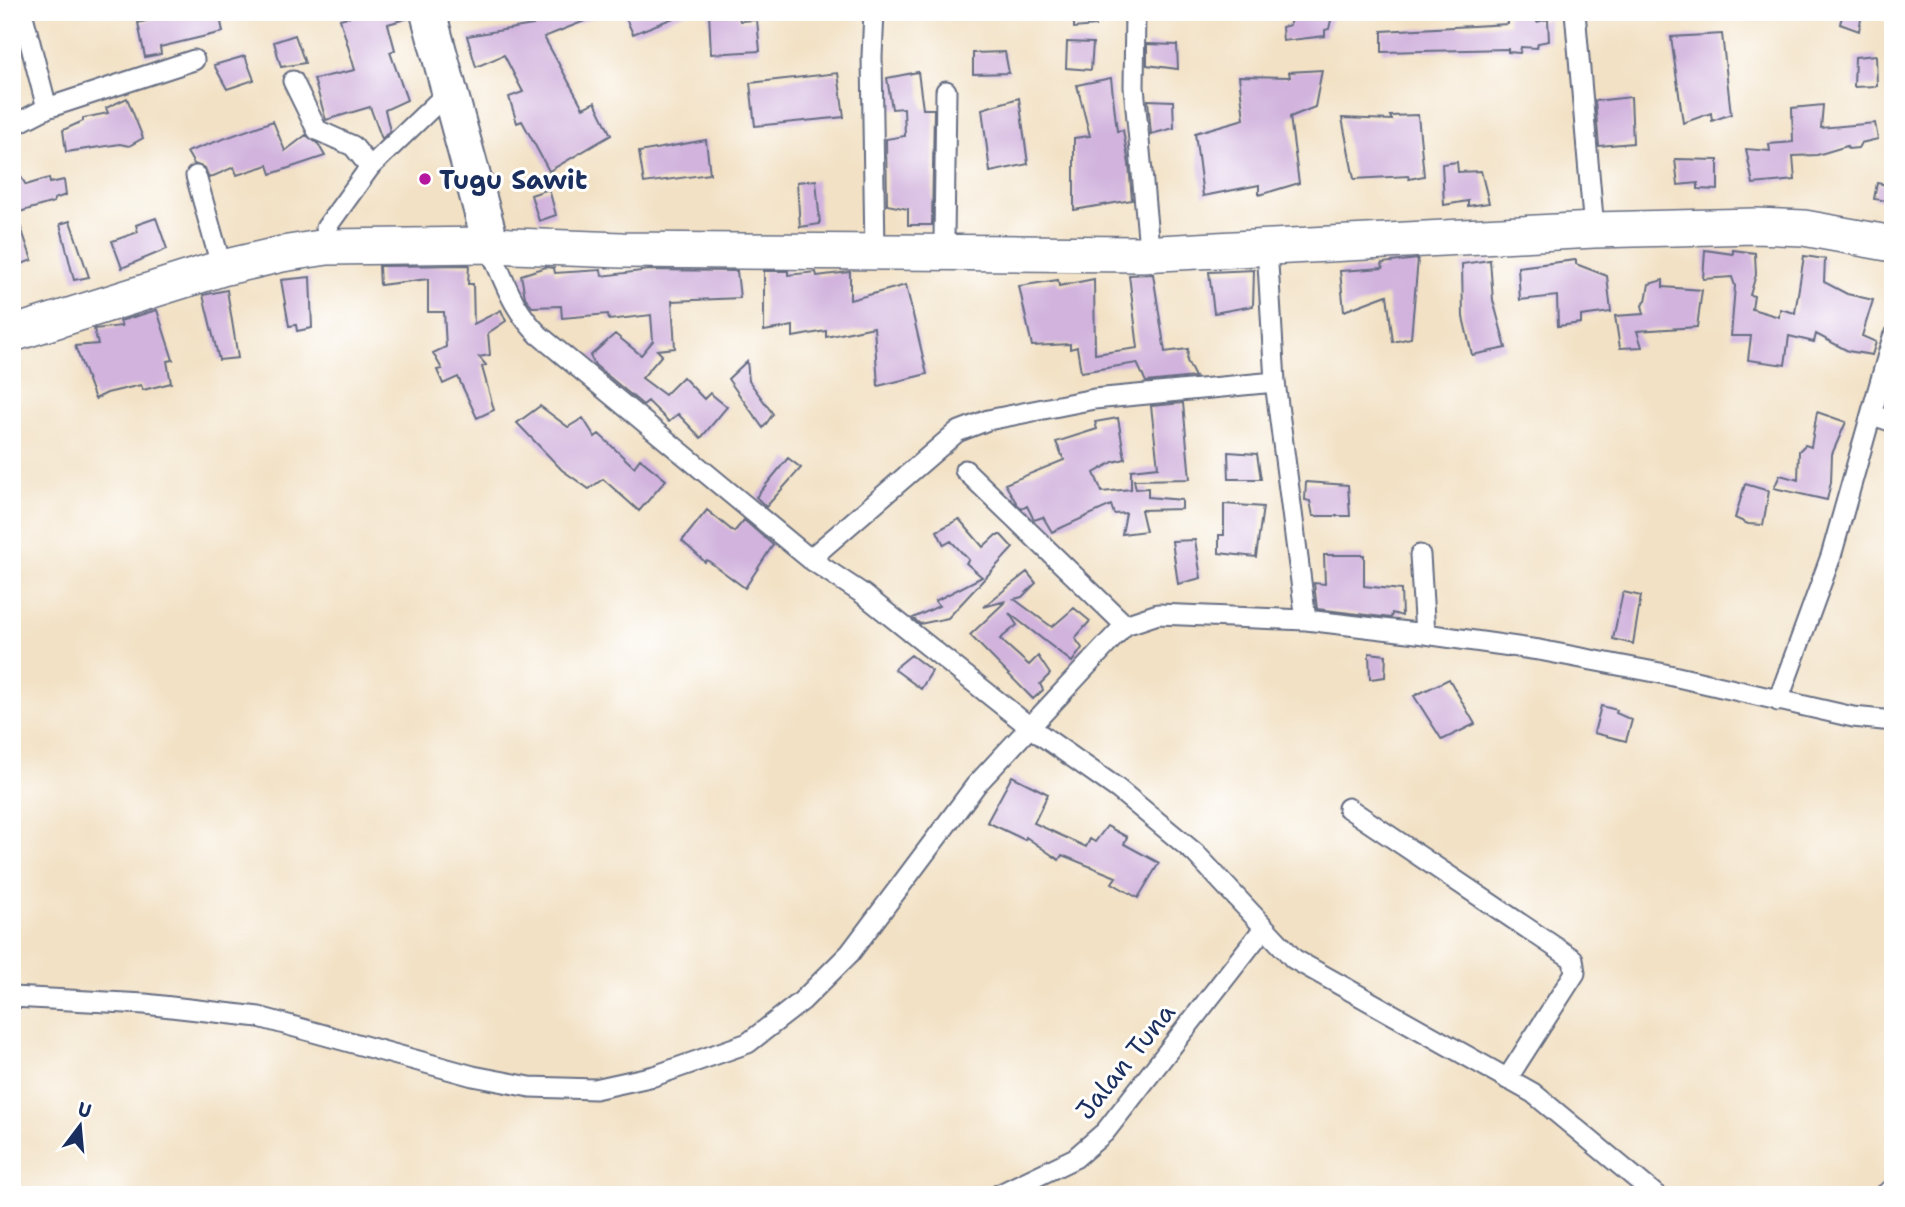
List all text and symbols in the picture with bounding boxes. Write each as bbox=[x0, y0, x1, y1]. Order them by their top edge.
place label: Tugu Sawit bbox=[439, 162, 587, 197]
marker: Tugu Sawit bbox=[417, 171, 433, 187]
street label: Jalan Tuna bbox=[1067, 996, 1183, 1126]
north arrow bbox=[46, 1092, 116, 1162]
text: U bbox=[75, 1096, 94, 1124]

